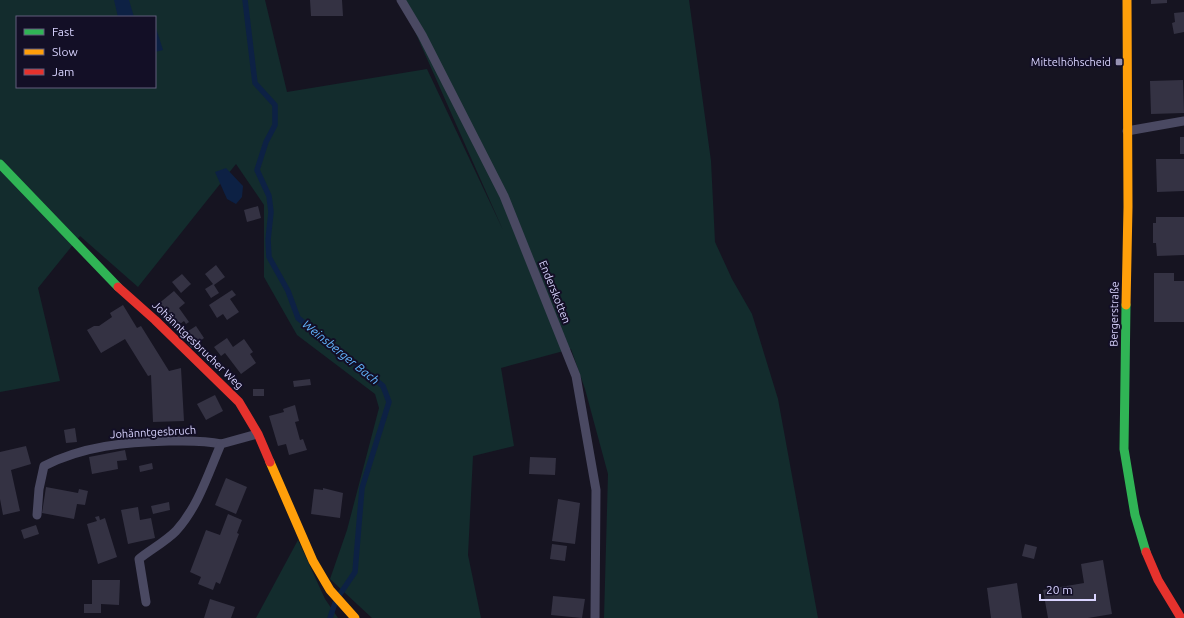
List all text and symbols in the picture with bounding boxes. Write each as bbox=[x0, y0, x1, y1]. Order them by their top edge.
legend bbox=[16, 16, 156, 88]
text: Fast bbox=[52, 25, 74, 38]
text: Slow bbox=[52, 45, 78, 58]
place label: Mittelhöhscheid bbox=[1031, 56, 1111, 68]
marker: Mittelhöhscheid bbox=[1114, 57, 1124, 67]
text: Jam bbox=[52, 65, 74, 78]
street label: Enderskotten bbox=[537, 259, 573, 325]
street label: Bergerstraße bbox=[1107, 281, 1121, 347]
street label: Johänntgesbrucher Weg bbox=[150, 299, 246, 391]
water label: Weinsberger Bach bbox=[300, 317, 382, 387]
street label: Johänntgesbruch bbox=[110, 424, 196, 440]
scale bar bbox=[1040, 576, 1095, 602]
text: 20 m bbox=[1046, 583, 1073, 596]

